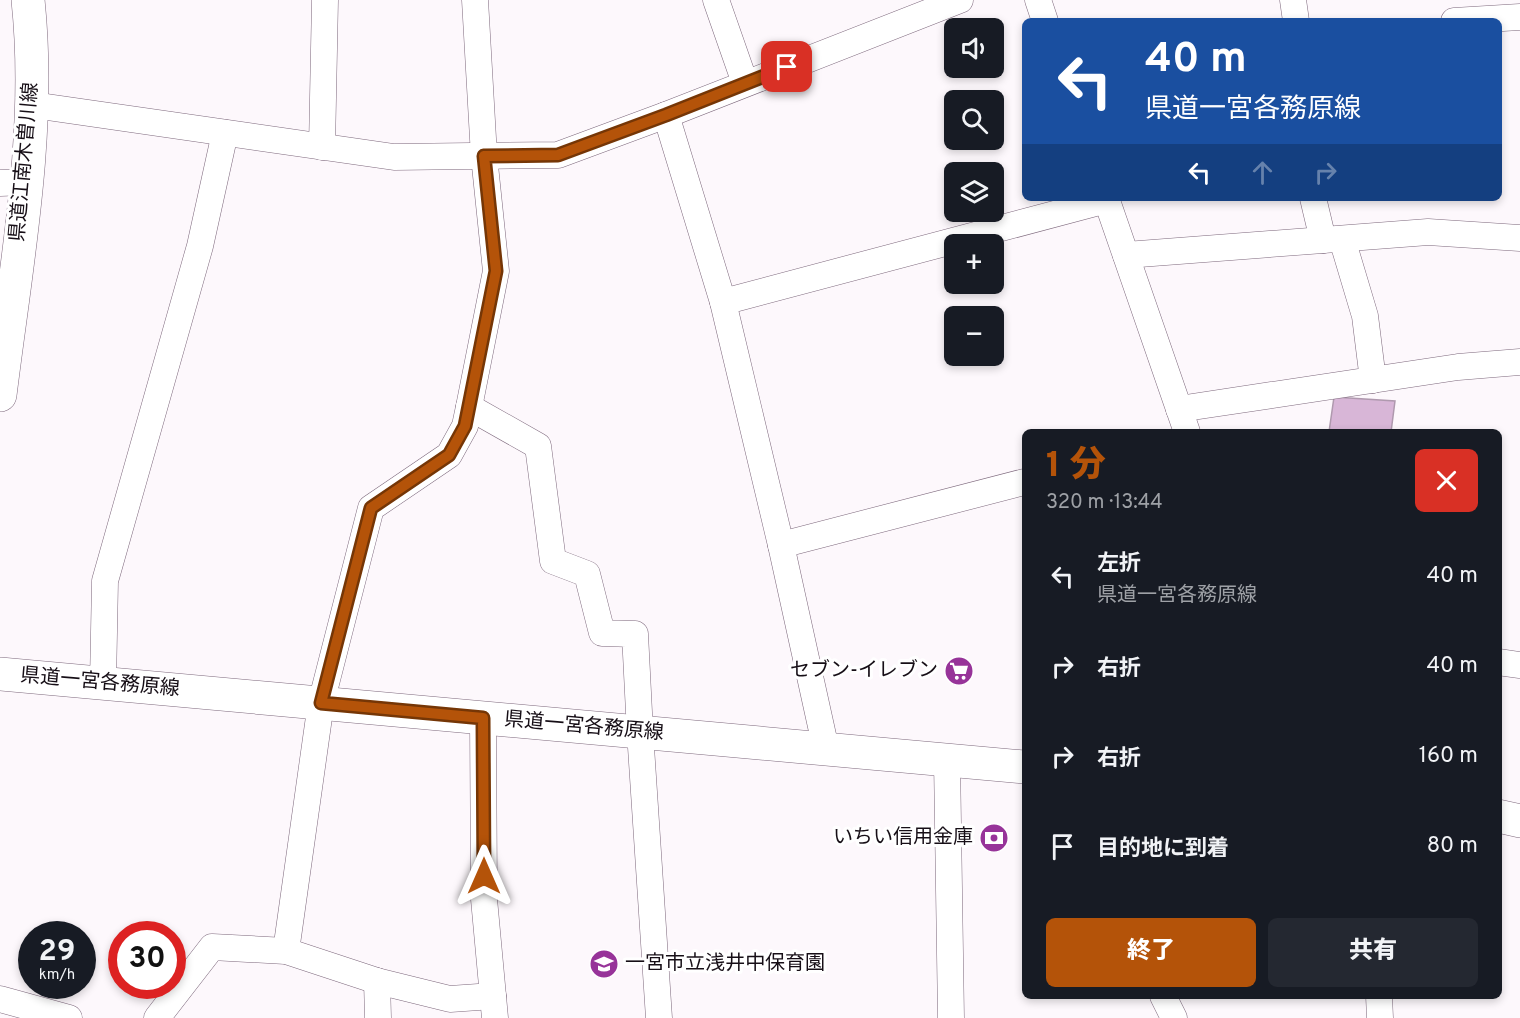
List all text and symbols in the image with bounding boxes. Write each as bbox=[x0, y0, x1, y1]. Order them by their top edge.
map controls bbox=[944, 18, 1004, 366]
button: sound bbox=[944, 18, 1004, 78]
text: 40 m bbox=[1145, 34, 1247, 87]
pin bbox=[761, 41, 812, 92]
icon: left bbox=[1046, 42, 1124, 120]
icon: arrive bbox=[770, 50, 803, 83]
street label: 県道江南木曽川線 bbox=[5, 81, 45, 243]
button: search bbox=[944, 90, 1004, 150]
text: 県道一宮各務原線 bbox=[1145, 93, 1361, 127]
icon: left bbox=[1183, 156, 1216, 189]
icon: ahead bbox=[1246, 156, 1279, 189]
icon: right bbox=[1309, 156, 1342, 189]
button: layers bbox=[944, 162, 1004, 222]
button: + bbox=[944, 234, 1004, 294]
button: − bbox=[944, 306, 1004, 366]
text: 1 分 bbox=[1046, 444, 1106, 490]
button: close bbox=[1415, 449, 1478, 512]
text: 320 m · 13:44 bbox=[1046, 490, 1163, 516]
text: 左折 bbox=[1097, 551, 1141, 578]
icon: left bbox=[1046, 560, 1079, 593]
text: 40 m bbox=[1426, 563, 1478, 590]
text: 県道一宮各務原線 bbox=[1097, 583, 1257, 609]
icon: right bbox=[1046, 650, 1079, 683]
text: 40 m bbox=[1426, 653, 1478, 680]
supermarket icon: セブン-イレブン bbox=[943, 655, 975, 687]
text: 右折 bbox=[1097, 656, 1141, 683]
place label: セブン-イレブン bbox=[790, 658, 938, 684]
street label: 県道一宮各務原線 bbox=[19, 663, 181, 703]
street label: 県道一宮各務原線 bbox=[503, 707, 665, 747]
icon: right bbox=[1046, 740, 1079, 773]
text: 160 m bbox=[1419, 743, 1478, 770]
text: 右折 bbox=[1097, 746, 1141, 773]
bank icon: いちい信用金庫 bbox=[978, 822, 1010, 854]
place label: いちい信用金庫 bbox=[833, 825, 973, 851]
icon: arrive bbox=[1046, 830, 1079, 863]
text: 80 m bbox=[1427, 833, 1478, 860]
text: 目的地に到着 bbox=[1097, 836, 1229, 863]
position arrow bbox=[452, 844, 516, 908]
button: 終了 bbox=[1046, 918, 1256, 987]
button: 共有 bbox=[1268, 918, 1478, 987]
speed limit sign: 30 bbox=[108, 921, 186, 999]
text: 29 bbox=[39, 934, 75, 971]
school or university icon: 一宮市立浅井中保育園 bbox=[588, 948, 620, 980]
place label: 一宮市立浅井中保育園 bbox=[625, 951, 825, 977]
text: km/h bbox=[39, 966, 75, 985]

